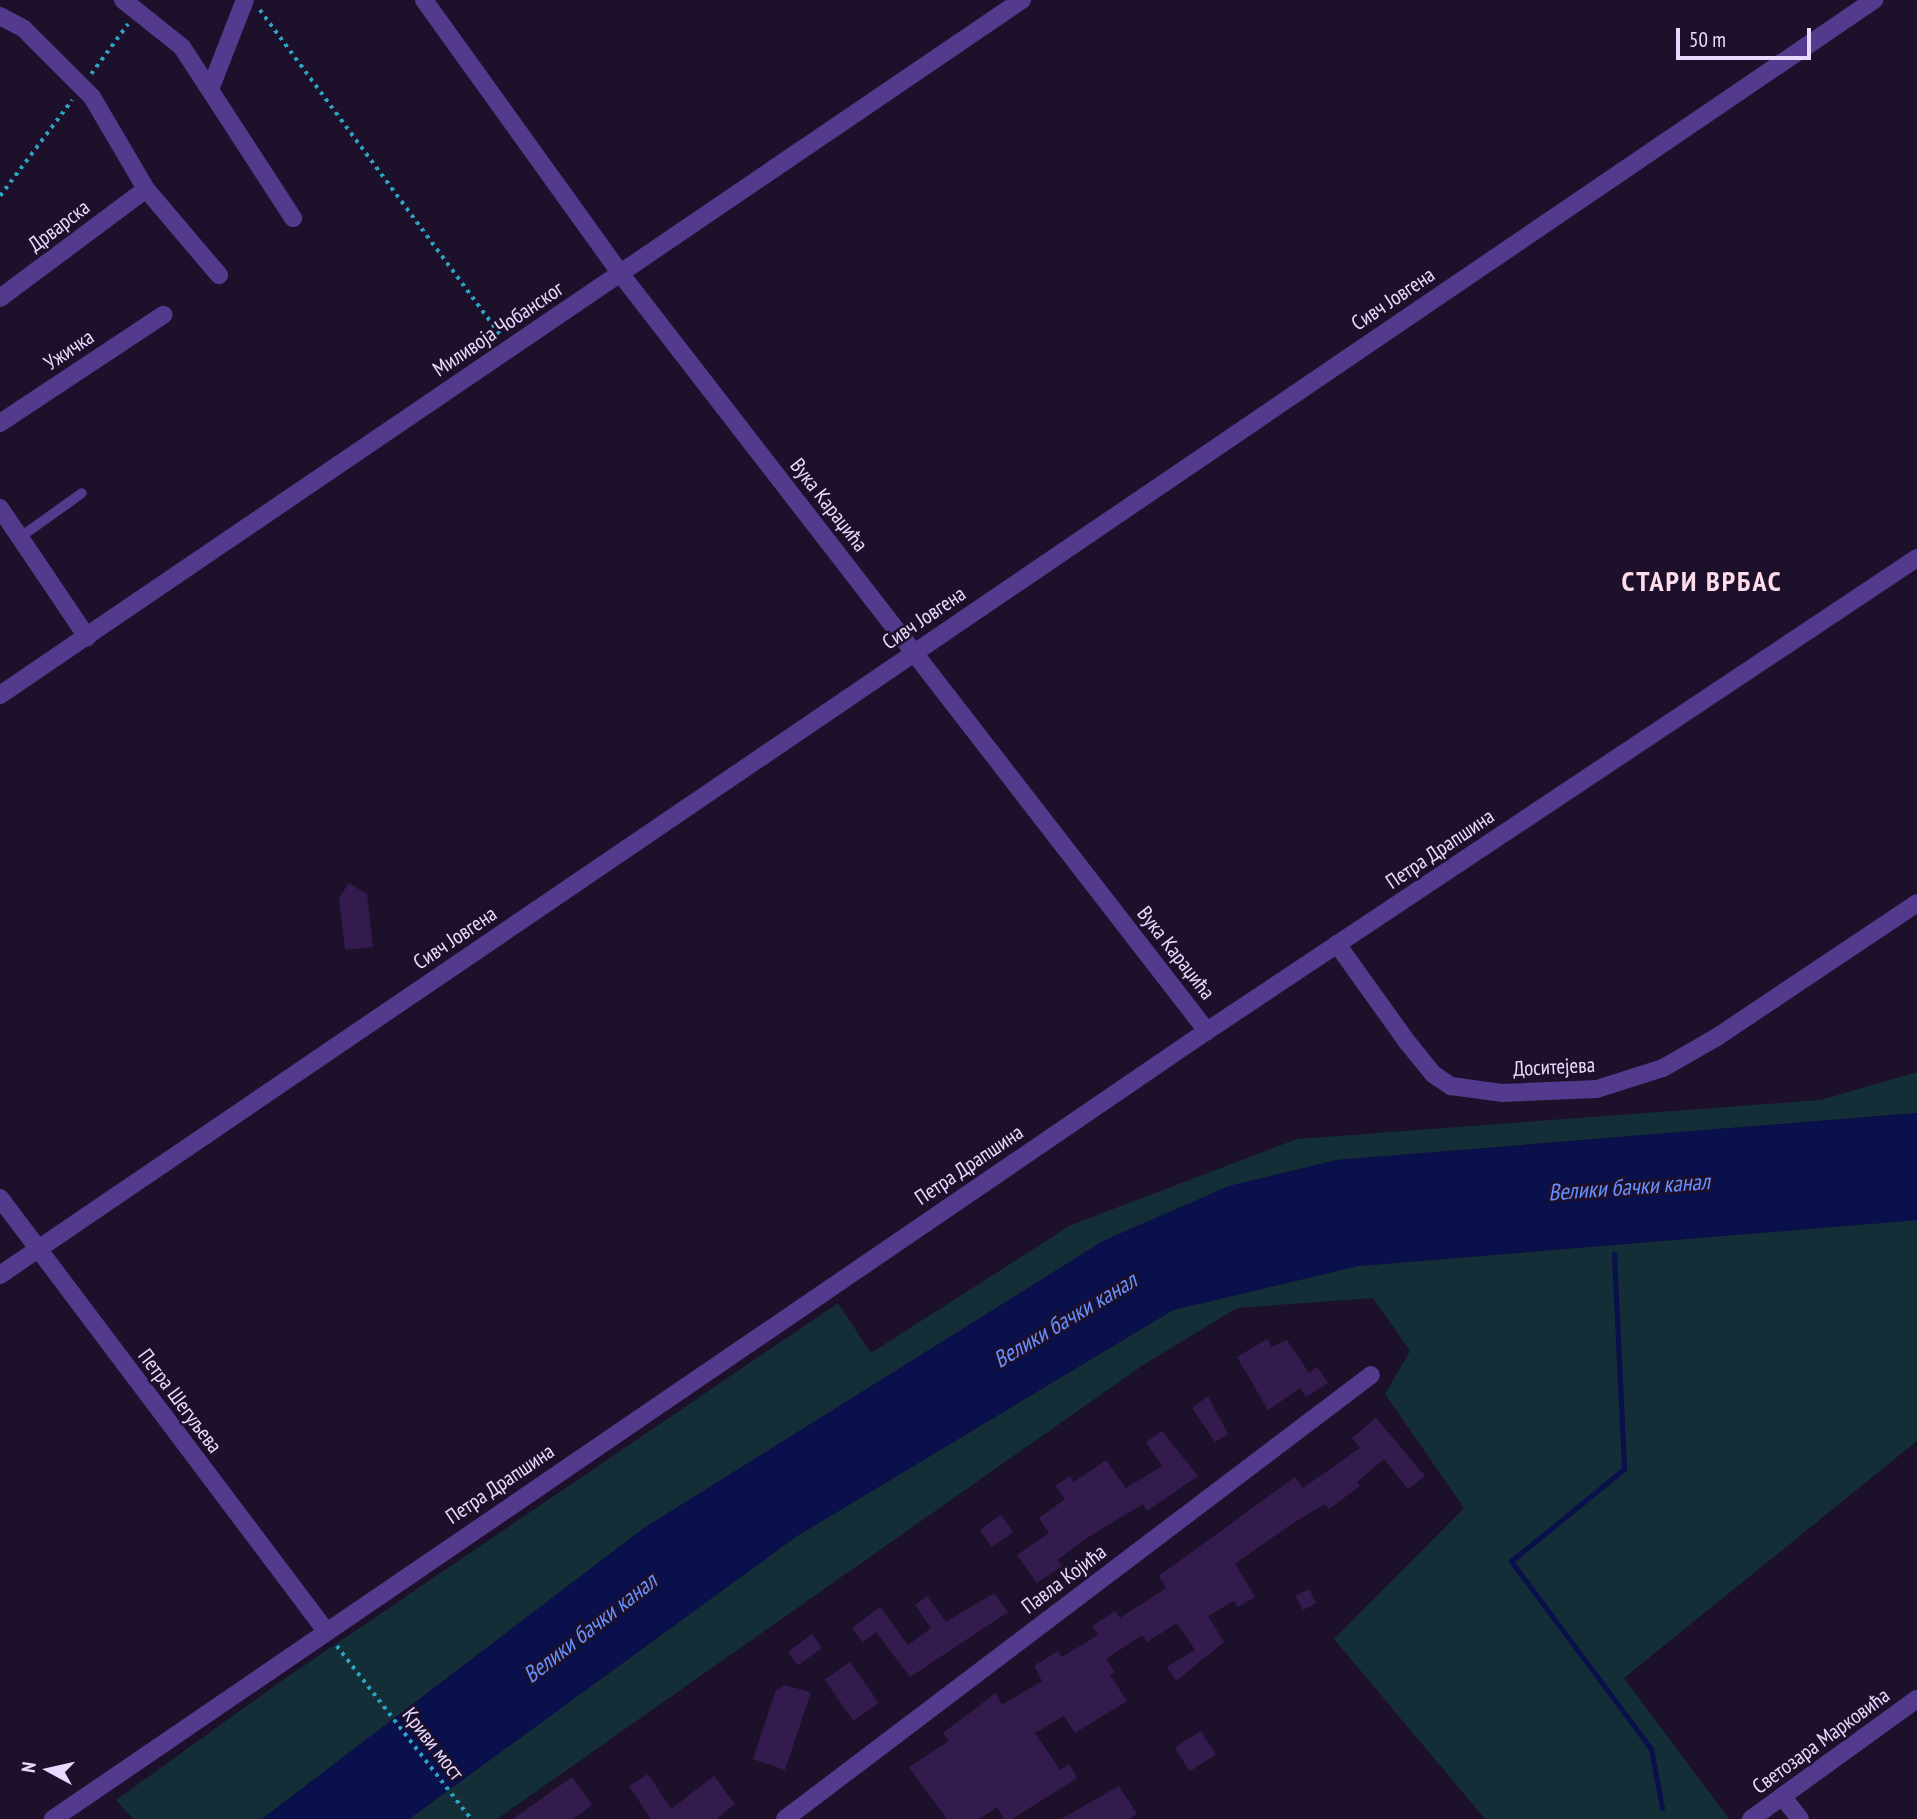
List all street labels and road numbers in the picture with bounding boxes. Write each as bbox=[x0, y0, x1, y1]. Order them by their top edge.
street label: Дрварска bbox=[23, 195, 95, 257]
street label: Сивч Јовгена bbox=[1347, 262, 1439, 336]
street label: Миливоја Чобанског bbox=[428, 276, 568, 382]
street label: Ужичка bbox=[39, 324, 99, 376]
street label: Вука Караџића bbox=[785, 454, 873, 556]
street label: Сивч Јовгена bbox=[878, 581, 970, 655]
street label: Петра Драпшина bbox=[1381, 803, 1499, 895]
street label: Сивч Јовгена bbox=[409, 901, 501, 975]
street label: Вука Караџића bbox=[1132, 902, 1220, 1004]
street label: Доситејева bbox=[1512, 1052, 1596, 1082]
street label: Петра Драпшина bbox=[910, 1119, 1028, 1211]
street label: Петра Шегуљева bbox=[133, 1344, 227, 1458]
street label: Петра Драпшина bbox=[441, 1438, 559, 1530]
street label: Павла Којића bbox=[1017, 1539, 1111, 1619]
street label: Светозара Марковића bbox=[1748, 1683, 1894, 1799]
street label: Криви мост bbox=[397, 1703, 469, 1785]

